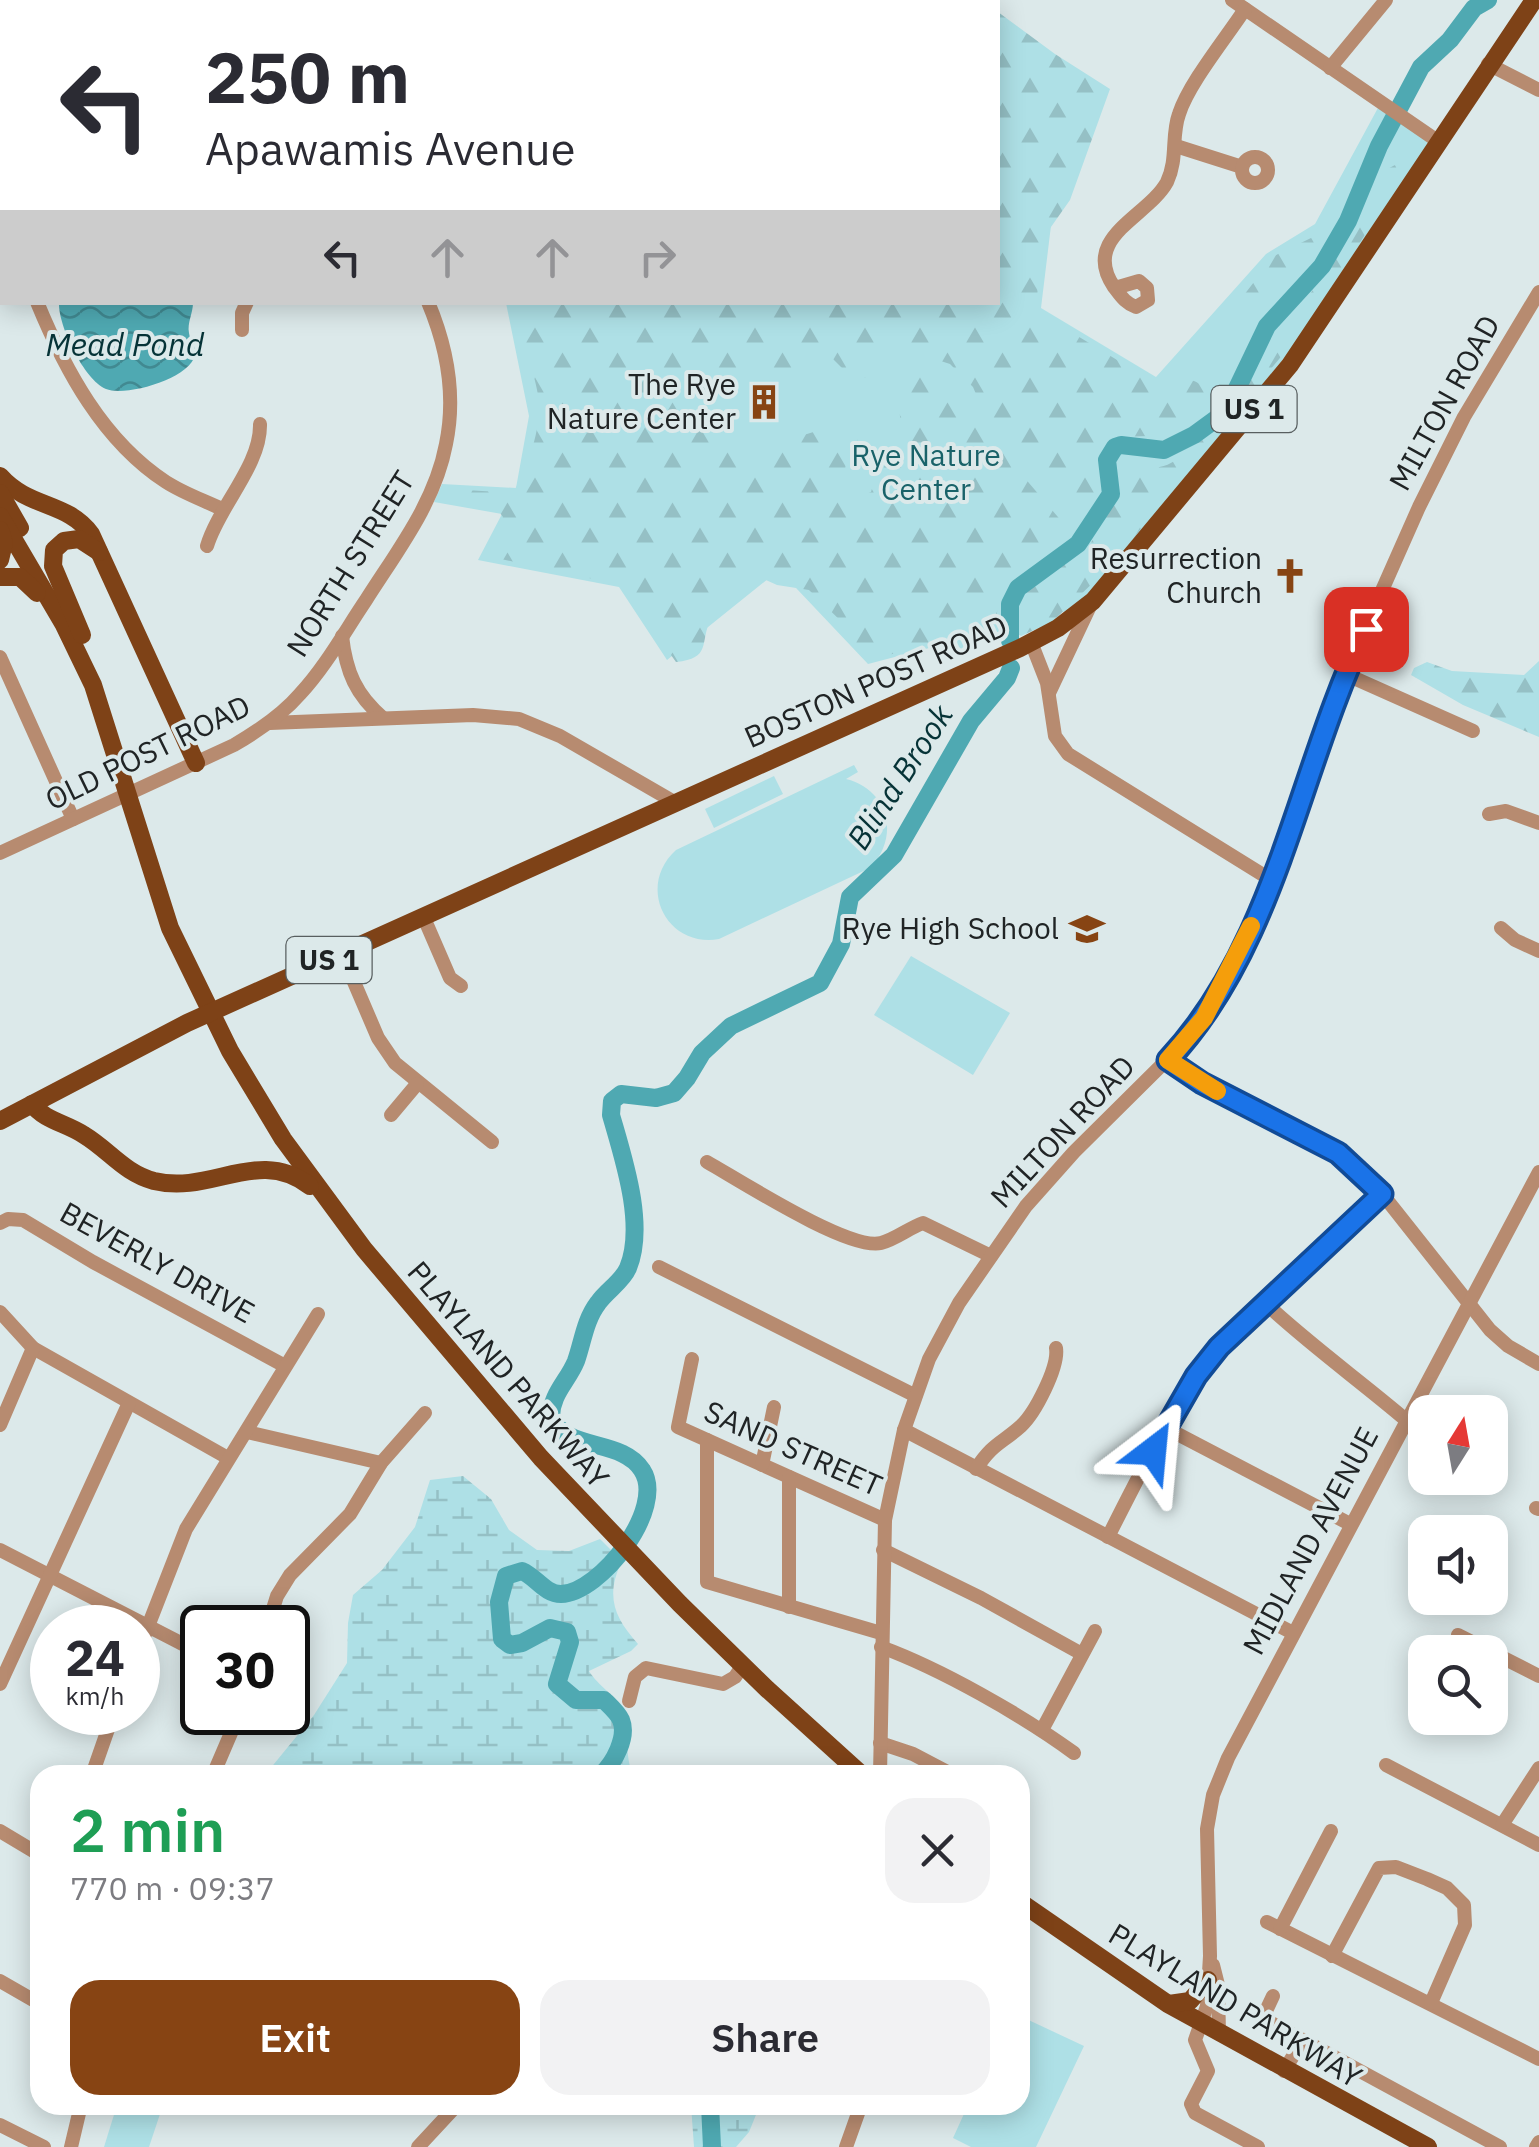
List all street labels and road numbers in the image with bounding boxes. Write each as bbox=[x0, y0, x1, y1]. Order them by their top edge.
street label: MILTON ROAD bbox=[1380, 308, 1508, 497]
road number: US 1 bbox=[1212, 386, 1296, 432]
street label: NORTH STREET bbox=[277, 463, 422, 663]
street label: BOSTON POST ROAD bbox=[738, 605, 1013, 756]
street label: OLD POST ROAD bbox=[38, 685, 256, 818]
road number: US 1 bbox=[286, 937, 372, 983]
street label: MILTON ROAD bbox=[981, 1047, 1142, 1215]
street label: BEVERLY DRIVE bbox=[54, 1192, 262, 1331]
street label: PLAYLAND PARKWAY bbox=[400, 1252, 619, 1496]
street label: SAND STREET bbox=[699, 1391, 889, 1504]
street label: MIDLAND AVENUE bbox=[1233, 1420, 1386, 1661]
street label: PLAYLAND PARKWAY bbox=[1102, 1914, 1370, 2096]

